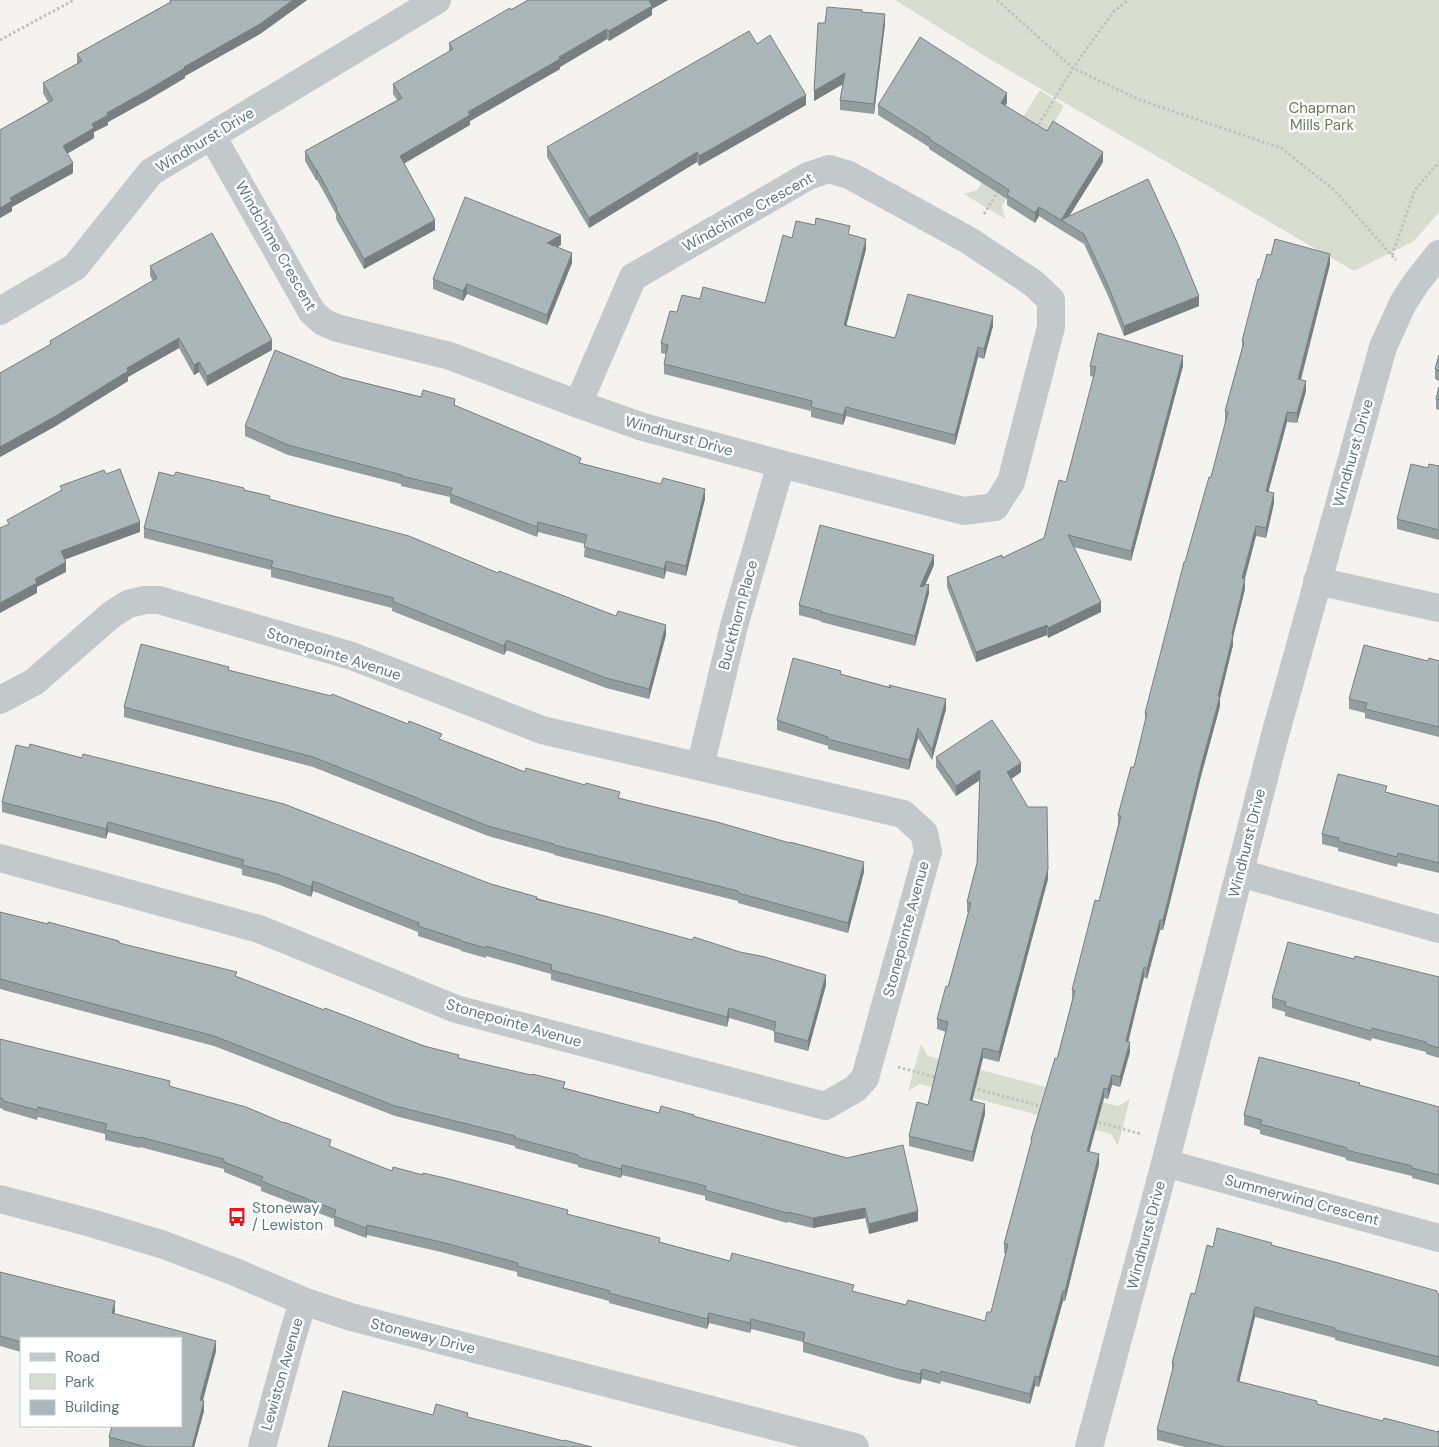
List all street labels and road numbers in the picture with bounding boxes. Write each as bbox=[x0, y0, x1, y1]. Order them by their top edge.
street label: Windhurst Drive bbox=[152, 103, 258, 177]
street label: Windchime Crescent bbox=[679, 168, 817, 256]
street label: Windchime Crescent bbox=[231, 178, 321, 315]
street label: Windhurst Drive bbox=[1328, 397, 1378, 509]
street label: Windhurst Drive bbox=[623, 411, 735, 461]
street label: Buckthorn Place bbox=[714, 558, 762, 672]
street label: Stonepointe Avenue bbox=[264, 623, 404, 685]
street label: Windhurst Drive bbox=[1224, 786, 1270, 900]
street label: Stonepointe Avenue bbox=[878, 859, 934, 999]
street label: Stonepointe Avenue bbox=[444, 994, 584, 1052]
street label: Summerwind Crescent bbox=[1223, 1170, 1381, 1230]
street label: Windhurst Drive bbox=[1122, 1179, 1170, 1291]
street label: Stoneway Drive bbox=[369, 1313, 477, 1359]
street label: Lewiston Avenue bbox=[256, 1315, 308, 1433]

